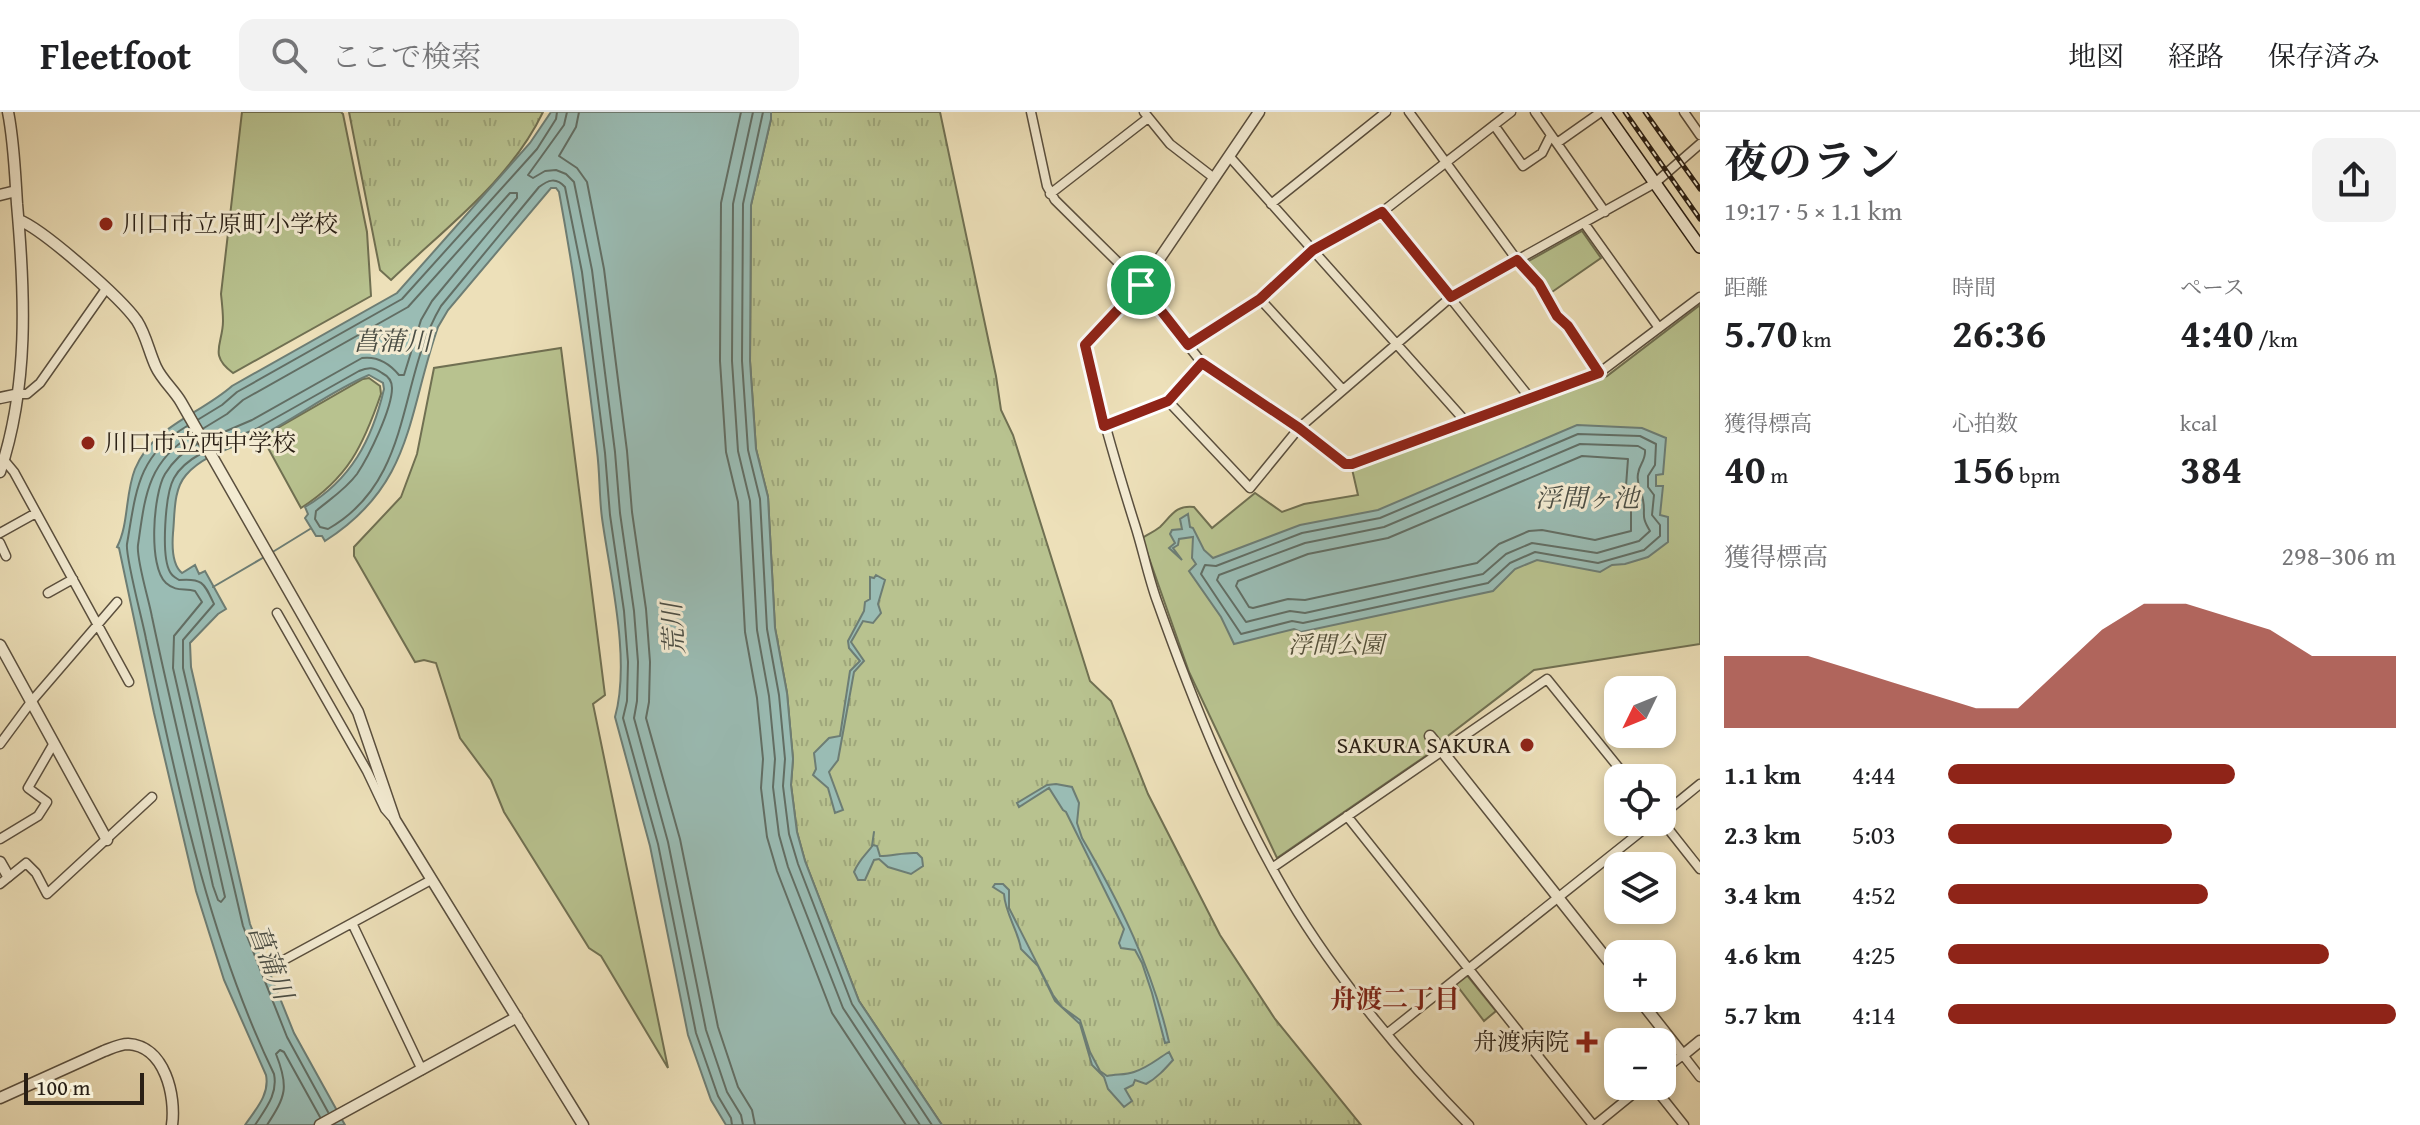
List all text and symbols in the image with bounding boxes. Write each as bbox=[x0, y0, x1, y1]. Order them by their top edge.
search box bbox=[239, 19, 799, 91]
text: Fleetfoot bbox=[40, 27, 191, 83]
icon: search bbox=[267, 33, 311, 77]
text: ここで検索 bbox=[331, 34, 481, 78]
text: 地図 bbox=[2068, 35, 2124, 76]
text: 経路 bbox=[2168, 35, 2224, 76]
text: 保存済み bbox=[2268, 35, 2380, 76]
text: 夜のラン bbox=[1724, 129, 1900, 193]
button: share bbox=[2312, 138, 2396, 222]
text: 19:17 · 5 × 1.1 km bbox=[1724, 191, 1902, 230]
place label: 川口市立原町小学校 bbox=[122, 206, 338, 241]
marker: 川口市立原町小学校 bbox=[97, 215, 115, 233]
pin bbox=[1107, 251, 1175, 319]
icon: arrive bbox=[1119, 263, 1163, 307]
text: 距離 bbox=[1724, 271, 1768, 303]
text: 時間 bbox=[1952, 271, 1996, 303]
text: ペース bbox=[2180, 271, 2245, 303]
text: 5.70 bbox=[1724, 303, 1797, 362]
text: 26:36 bbox=[1952, 303, 2046, 362]
text: 4:40 bbox=[2180, 303, 2253, 362]
water label: 菖蒲川 bbox=[353, 321, 434, 360]
text: km bbox=[1797, 323, 1831, 355]
text: /km bbox=[2253, 323, 2298, 355]
text: 獲得標高 bbox=[1724, 407, 1812, 439]
text: 心拍数 bbox=[1952, 407, 2018, 439]
text: kcal bbox=[2180, 407, 2218, 439]
place label: 川口市立西中学校 bbox=[104, 425, 296, 460]
marker: 川口市立西中学校 bbox=[79, 434, 97, 452]
text: 40 bbox=[1724, 439, 1765, 498]
text: 156 bbox=[1952, 439, 2014, 498]
text: 384 bbox=[2180, 439, 2242, 498]
text: m bbox=[1765, 459, 1788, 491]
text: bpm bbox=[2014, 459, 2060, 491]
water label: 浮間ヶ池 bbox=[1535, 478, 1642, 517]
text: 298–306 m bbox=[2282, 536, 2396, 575]
text: 獲得標高 bbox=[1724, 537, 1828, 576]
water label: 荒川 bbox=[651, 599, 694, 656]
park label: 浮間公園 bbox=[1288, 627, 1388, 662]
north arrow bbox=[1604, 676, 1676, 748]
map controls bbox=[1604, 676, 1676, 1100]
place label: SAKURA SAKURA bbox=[1336, 727, 1511, 762]
marker: SAKURA SAKURA bbox=[1518, 736, 1536, 754]
text: 1.1 km bbox=[1724, 755, 1801, 794]
text: 4:44 bbox=[1852, 755, 1896, 794]
button: locate bbox=[1604, 764, 1676, 836]
text: 2.3 km bbox=[1724, 815, 1801, 854]
text: 5:03 bbox=[1852, 815, 1896, 854]
button: layers bbox=[1604, 852, 1676, 924]
text: 3.4 km bbox=[1724, 875, 1801, 914]
text: 4:52 bbox=[1852, 875, 1896, 914]
water label: 菖蒲川 bbox=[239, 918, 305, 1008]
text: 4.6 km bbox=[1724, 935, 1801, 974]
text: 4:25 bbox=[1852, 935, 1896, 974]
button: + bbox=[1604, 940, 1676, 1012]
district label: 舟渡二丁目 bbox=[1330, 979, 1460, 1018]
text: 5.7 km bbox=[1724, 995, 1801, 1034]
text: 4:14 bbox=[1852, 995, 1896, 1034]
place label: 舟渡病院 bbox=[1473, 1024, 1569, 1059]
button: − bbox=[1604, 1028, 1676, 1100]
marker: 舟渡病院 bbox=[1576, 1031, 1598, 1053]
scale bar bbox=[24, 1069, 144, 1105]
text: 100 m bbox=[36, 1071, 91, 1103]

